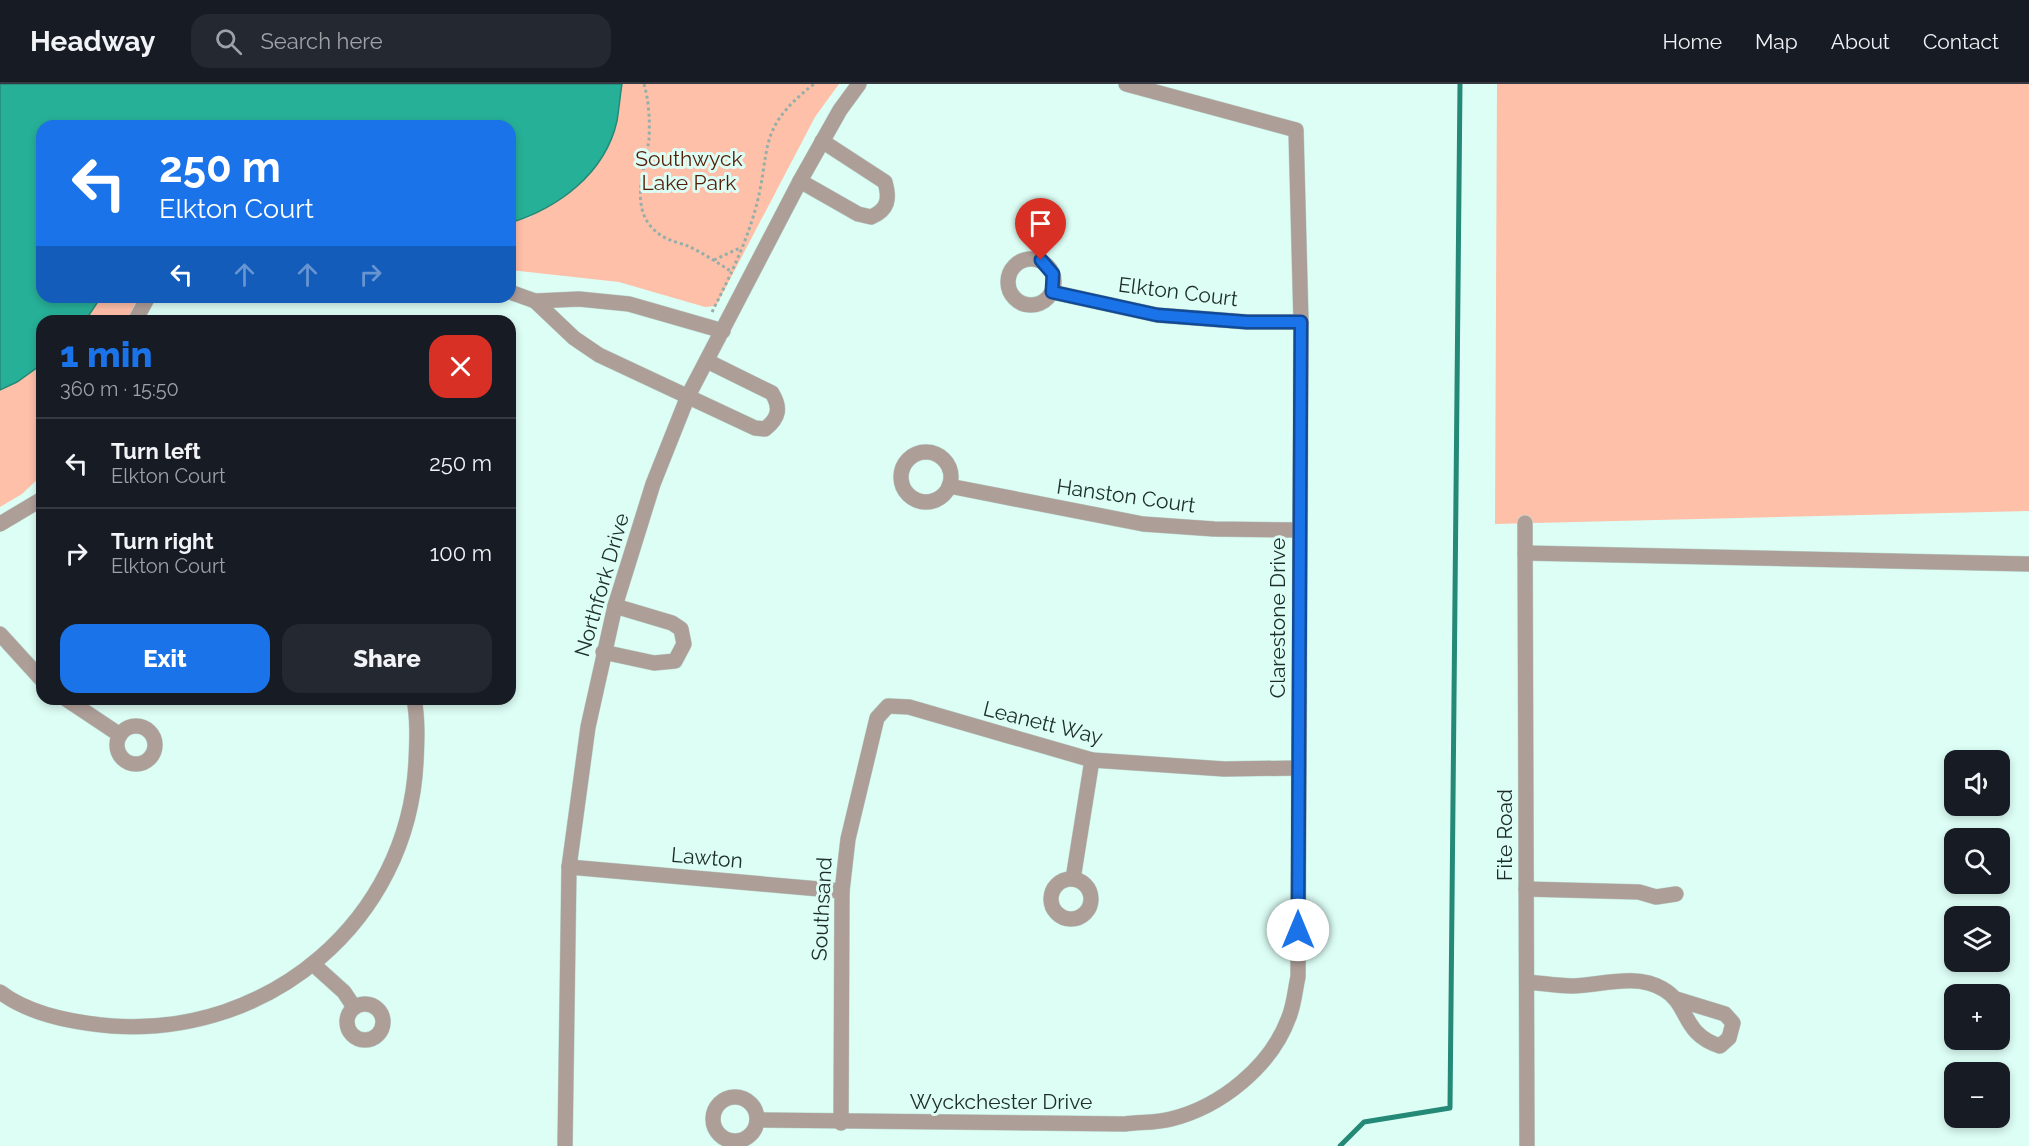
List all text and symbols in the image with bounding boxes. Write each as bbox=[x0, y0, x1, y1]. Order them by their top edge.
search box bbox=[191, 14, 611, 68]
text: Headway bbox=[30, 25, 155, 58]
icon: search bbox=[212, 25, 245, 58]
text: Search here bbox=[260, 28, 383, 54]
text: Home bbox=[1663, 29, 1722, 54]
text: Map bbox=[1755, 29, 1798, 54]
text: About bbox=[1831, 29, 1890, 54]
text: Contact bbox=[1923, 29, 1999, 54]
text: 250 m bbox=[159, 143, 281, 192]
icon: left bbox=[60, 144, 138, 222]
park label: Southwyck Lake Park bbox=[635, 146, 743, 195]
text: Elkton Court bbox=[159, 193, 314, 224]
pin bbox=[1015, 198, 1066, 260]
icon: arrive bbox=[1024, 207, 1057, 240]
icon: left bbox=[165, 258, 198, 291]
icon: ahead bbox=[228, 258, 261, 291]
icon: ahead bbox=[291, 258, 324, 291]
icon: right bbox=[354, 258, 387, 291]
street label: Elkton Court bbox=[1117, 272, 1239, 311]
text: 1 min bbox=[60, 333, 152, 375]
button: close bbox=[429, 335, 492, 398]
text: 360 m · 15:50 bbox=[60, 377, 179, 401]
text: Turn left bbox=[111, 438, 201, 464]
icon: left bbox=[60, 447, 93, 480]
text: 250 m bbox=[429, 450, 492, 476]
text: Elkton Court bbox=[111, 464, 226, 488]
street label: Hanston Court bbox=[1055, 473, 1197, 518]
street label: Northfork Drive bbox=[569, 510, 634, 659]
text: Turn right bbox=[111, 528, 214, 554]
icon: right bbox=[60, 537, 93, 570]
street label: Clarestone Drive bbox=[1265, 538, 1290, 698]
text: 100 m bbox=[430, 540, 492, 566]
text: Elkton Court bbox=[111, 554, 226, 578]
button: Exit bbox=[60, 624, 270, 693]
button: Share bbox=[282, 624, 492, 693]
street label: Leanett Way bbox=[981, 696, 1105, 749]
map controls bbox=[1944, 750, 2010, 1128]
button: sound bbox=[1944, 750, 2010, 816]
street label: Fite Road bbox=[1492, 789, 1517, 881]
button: search bbox=[1944, 828, 2010, 894]
street label: Lawton bbox=[670, 842, 744, 873]
street label: Southsand bbox=[806, 856, 837, 962]
position arrow bbox=[1266, 898, 1330, 962]
button: layers bbox=[1944, 906, 2010, 972]
button: + bbox=[1944, 984, 2010, 1050]
button: − bbox=[1944, 1062, 2010, 1128]
street label: Wyckchester Drive bbox=[910, 1089, 1092, 1114]

